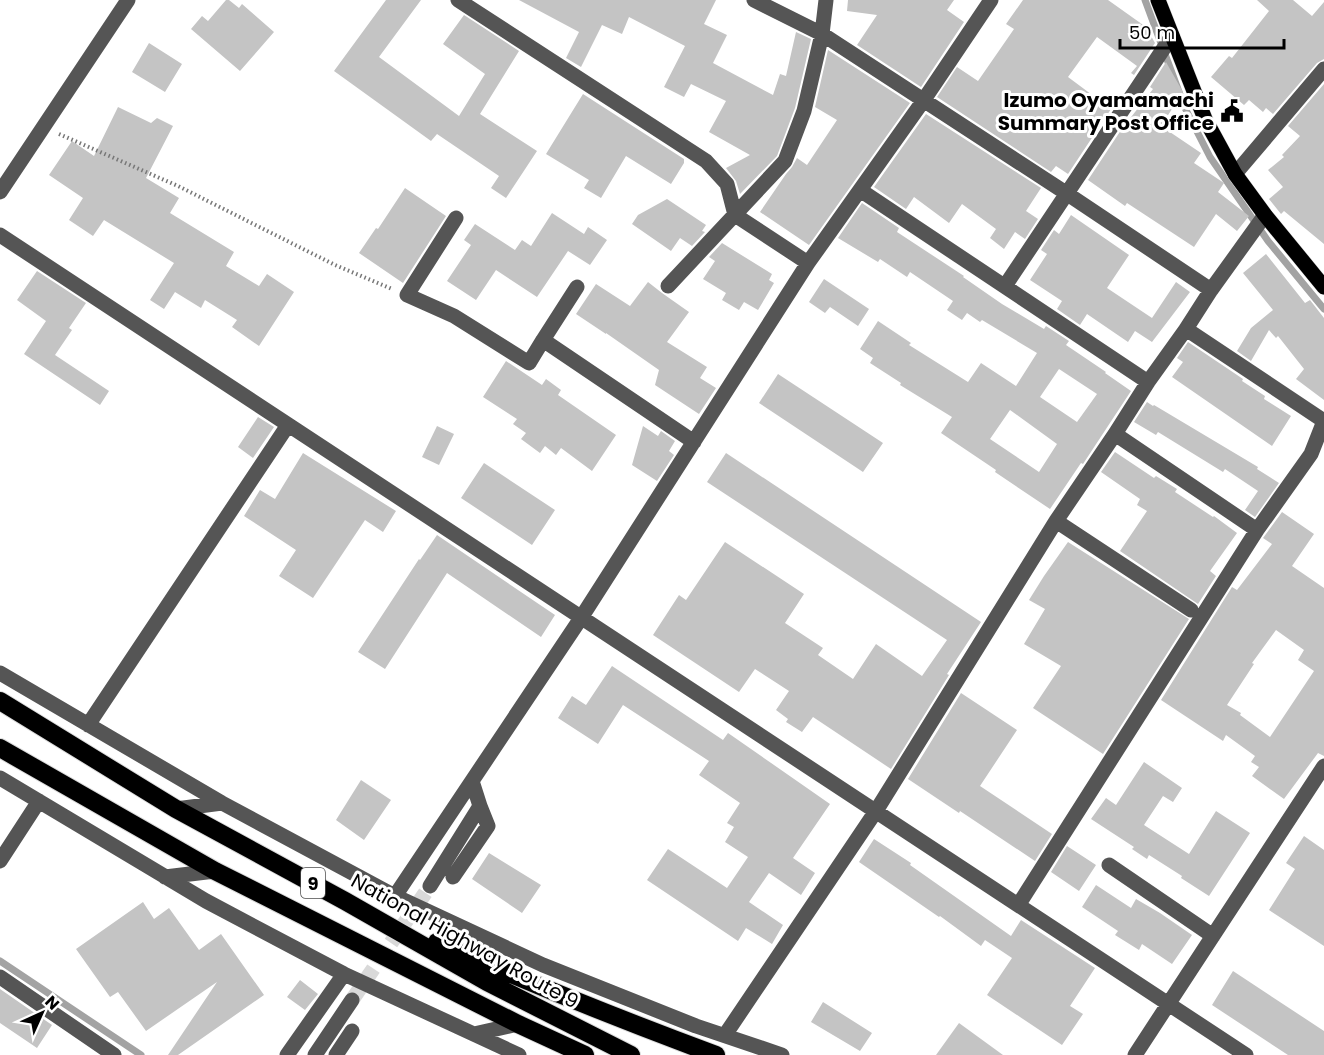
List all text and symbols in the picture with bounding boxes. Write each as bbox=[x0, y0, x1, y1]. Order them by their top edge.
scale bar bbox=[1120, 12, 1284, 50]
text: 50 m bbox=[1129, 20, 1175, 45]
place label: Izumo Oyamamachi Summary Post Office bbox=[998, 86, 1214, 137]
public building icon: Izumo Oyamamachi Summary Post Office bbox=[1219, 98, 1245, 124]
street label: National Highway Route 9 bbox=[346, 867, 584, 1015]
road number: 9 bbox=[301, 868, 325, 898]
north arrow bbox=[12, 983, 72, 1043]
text: N bbox=[40, 990, 65, 1015]

